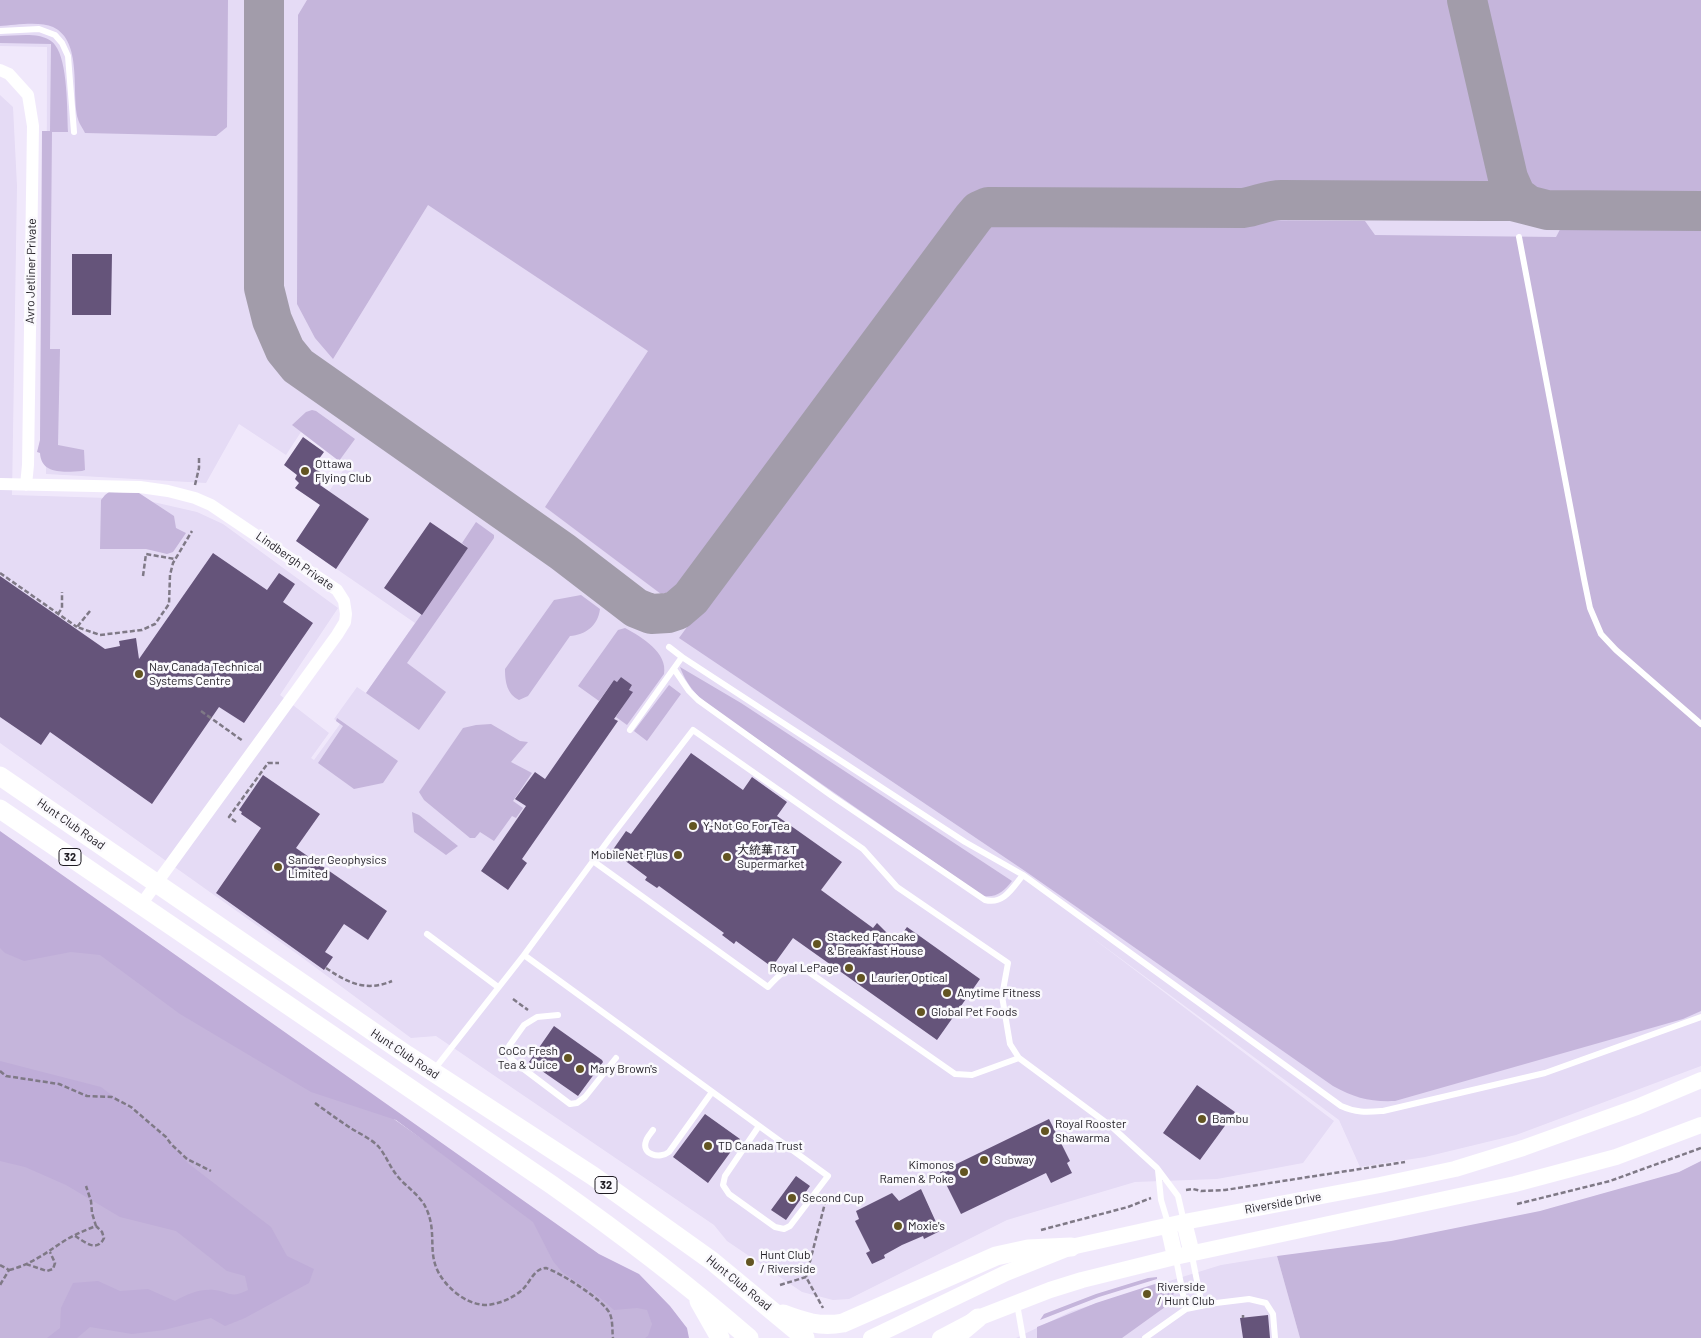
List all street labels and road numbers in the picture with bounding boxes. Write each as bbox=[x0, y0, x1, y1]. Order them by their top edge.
street label: Avro Jetliner Private bbox=[23, 218, 39, 324]
street label: Lindbergh Private bbox=[253, 529, 337, 593]
street label: Hunt Club Road bbox=[34, 795, 108, 853]
road number: 32 bbox=[59, 849, 81, 866]
street label: Hunt Club Road bbox=[368, 1026, 442, 1082]
road number: 32 bbox=[595, 1176, 617, 1194]
street label: Riverside Drive bbox=[1244, 1189, 1322, 1217]
street label: Hunt Club Road bbox=[704, 1252, 774, 1314]

